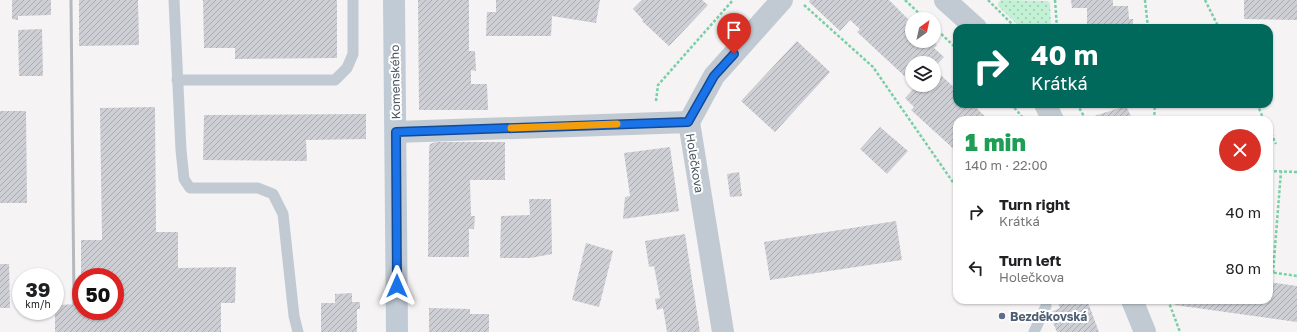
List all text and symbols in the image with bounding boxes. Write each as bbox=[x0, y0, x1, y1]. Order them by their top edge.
north arrow bbox=[905, 12, 941, 48]
map controls bbox=[905, 12, 941, 92]
pin bbox=[717, 13, 751, 54]
icon: arrive bbox=[723, 19, 745, 41]
text: 40 m bbox=[1031, 38, 1098, 71]
icon: right bbox=[965, 40, 1017, 92]
street label: Komenského bbox=[387, 45, 403, 119]
button: layers bbox=[905, 56, 941, 92]
text: Krátká bbox=[1031, 72, 1088, 94]
text: 1 min bbox=[965, 127, 1026, 156]
button: close bbox=[1219, 129, 1261, 171]
street label: Holečkova bbox=[683, 132, 707, 194]
text: 140 m · 22:00 bbox=[965, 157, 1048, 173]
text: Turn right bbox=[999, 195, 1070, 213]
icon: right bbox=[965, 201, 987, 223]
text: 40 m bbox=[1226, 203, 1261, 221]
text: Krátká bbox=[999, 213, 1040, 229]
text: Turn left bbox=[999, 251, 1061, 269]
icon: left bbox=[965, 257, 987, 279]
text: 80 m bbox=[1226, 259, 1261, 277]
position arrow bbox=[376, 265, 418, 307]
speed limit sign: 50 bbox=[72, 268, 124, 320]
text: Holečkova bbox=[999, 269, 1064, 285]
text: 39 bbox=[26, 277, 50, 301]
text: km/h bbox=[25, 298, 51, 310]
place label: Bezděkovská bbox=[1010, 309, 1087, 324]
marker: Bezděkovská bbox=[997, 311, 1007, 321]

